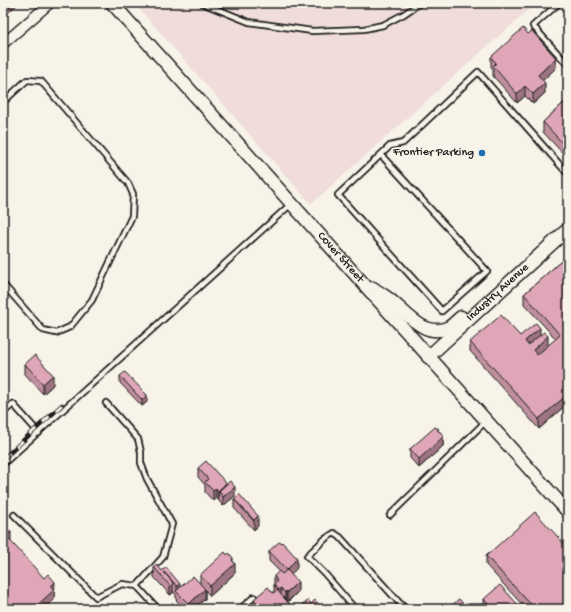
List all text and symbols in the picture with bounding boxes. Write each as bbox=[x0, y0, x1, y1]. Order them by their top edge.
place label: Frontier Parking bbox=[392, 146, 474, 160]
marker: Frontier Parking bbox=[477, 148, 487, 158]
street label: Cover Street bbox=[314, 229, 367, 287]
street label: Industry Avenue bbox=[464, 260, 533, 325]

